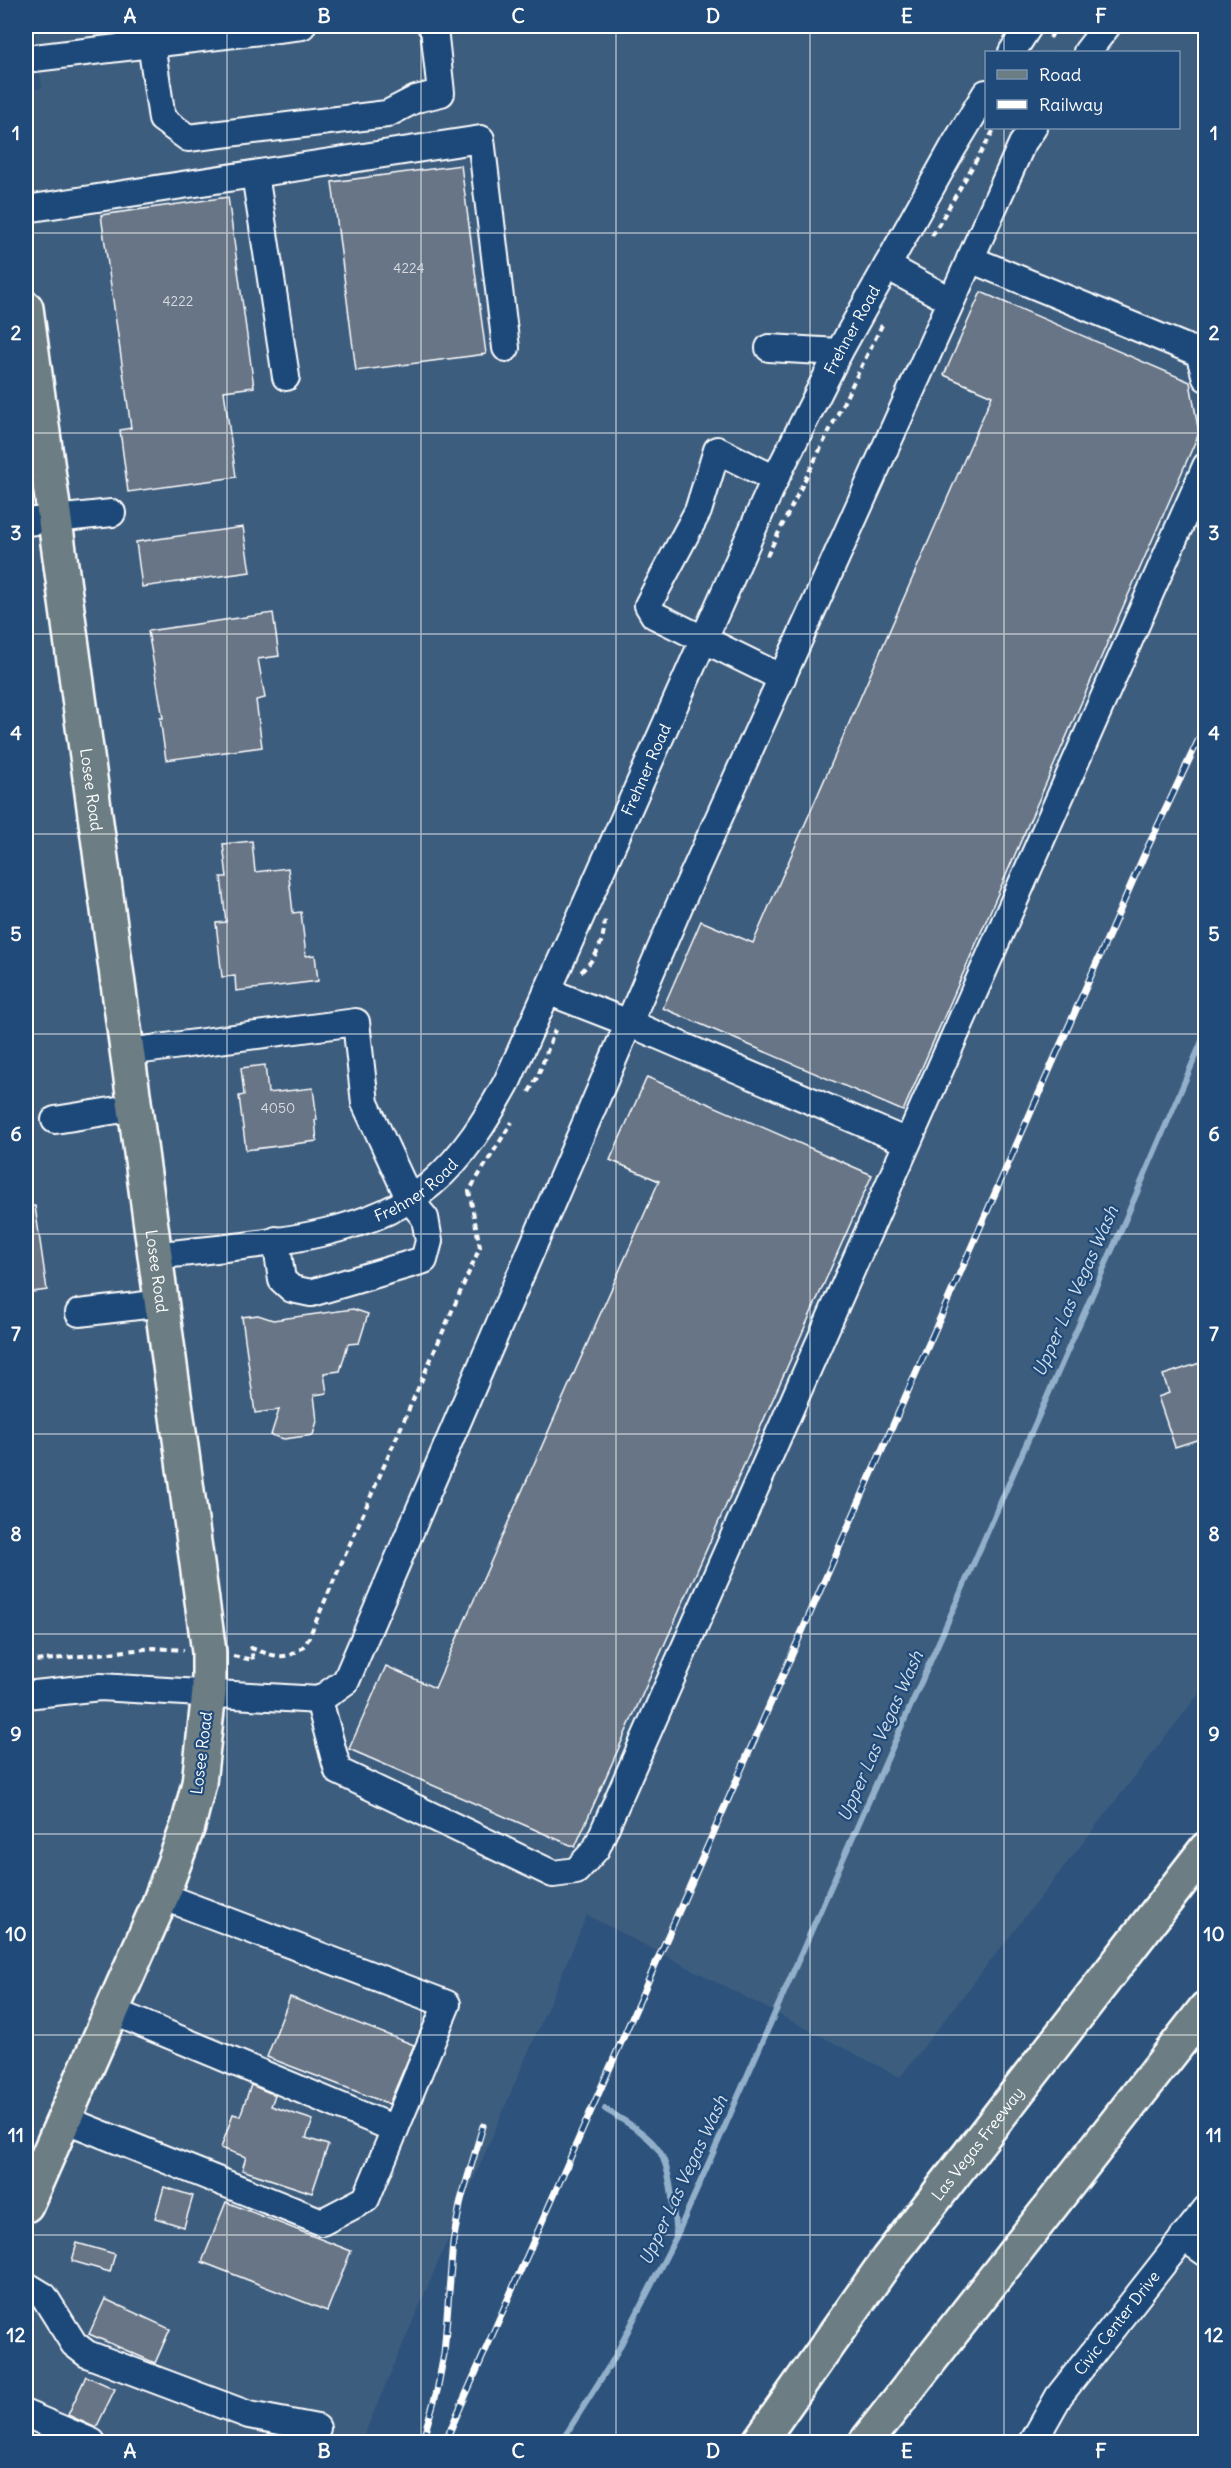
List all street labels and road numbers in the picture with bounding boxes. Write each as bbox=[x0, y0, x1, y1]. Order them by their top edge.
street label: Frehner Road bbox=[820, 282, 884, 377]
street label: Frehner Road bbox=[617, 721, 675, 819]
street label: Losee Road bbox=[76, 747, 107, 832]
street label: Frehner Road bbox=[371, 1154, 462, 1226]
street label: Losee Road bbox=[142, 1228, 173, 1314]
street label: Losee Road bbox=[186, 1710, 216, 1796]
street label: Las Vegas Freeway bbox=[927, 2083, 1028, 2204]
street label: Civic Center Drive bbox=[1069, 2267, 1164, 2379]

